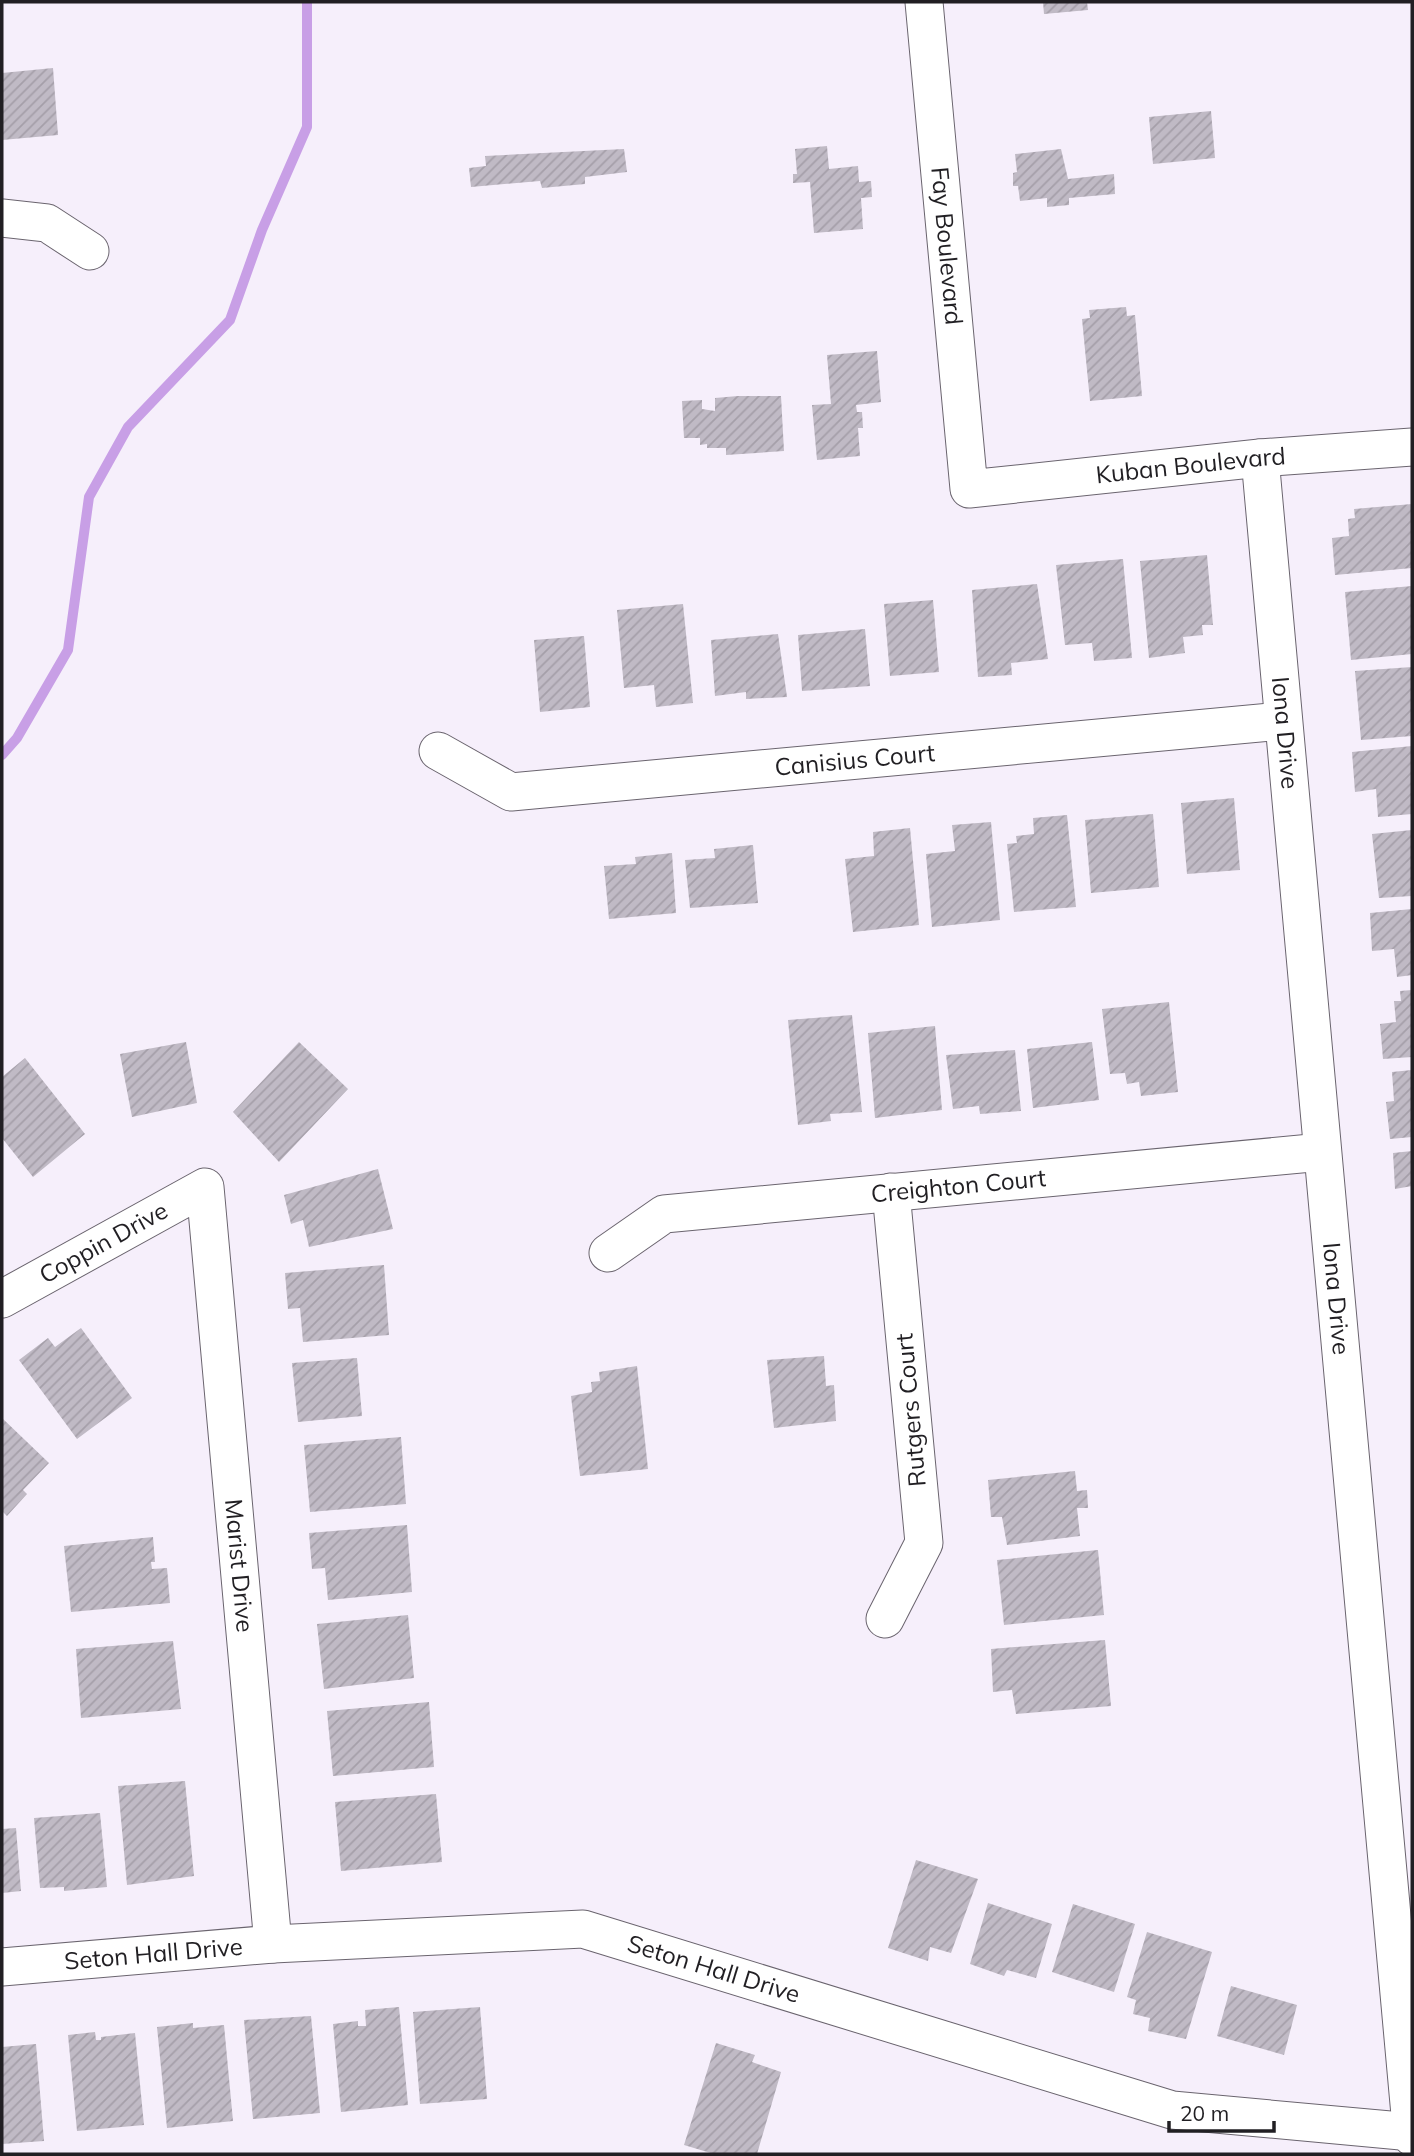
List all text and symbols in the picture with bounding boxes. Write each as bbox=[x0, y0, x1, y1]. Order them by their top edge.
street label: Fay Boulevard bbox=[925, 165, 970, 326]
street label: Kuban Boulevard bbox=[1094, 440, 1286, 489]
street label: Iona Drive bbox=[1266, 675, 1306, 790]
street label: Canisius Court bbox=[773, 737, 936, 782]
street label: Creighton Court bbox=[870, 1162, 1047, 1208]
street label: Coppin Drive bbox=[34, 1195, 173, 1290]
street label: Iona Drive bbox=[1317, 1241, 1357, 1356]
street label: Rutgers Court bbox=[888, 1332, 932, 1488]
street label: Marist Drive bbox=[219, 1498, 261, 1634]
street label: Seton Hall Drive bbox=[624, 1928, 804, 2009]
street label: Seton Hall Drive bbox=[63, 1931, 244, 1976]
scale bar bbox=[1169, 2090, 1274, 2134]
text: 20 m bbox=[1180, 2100, 1229, 2126]

